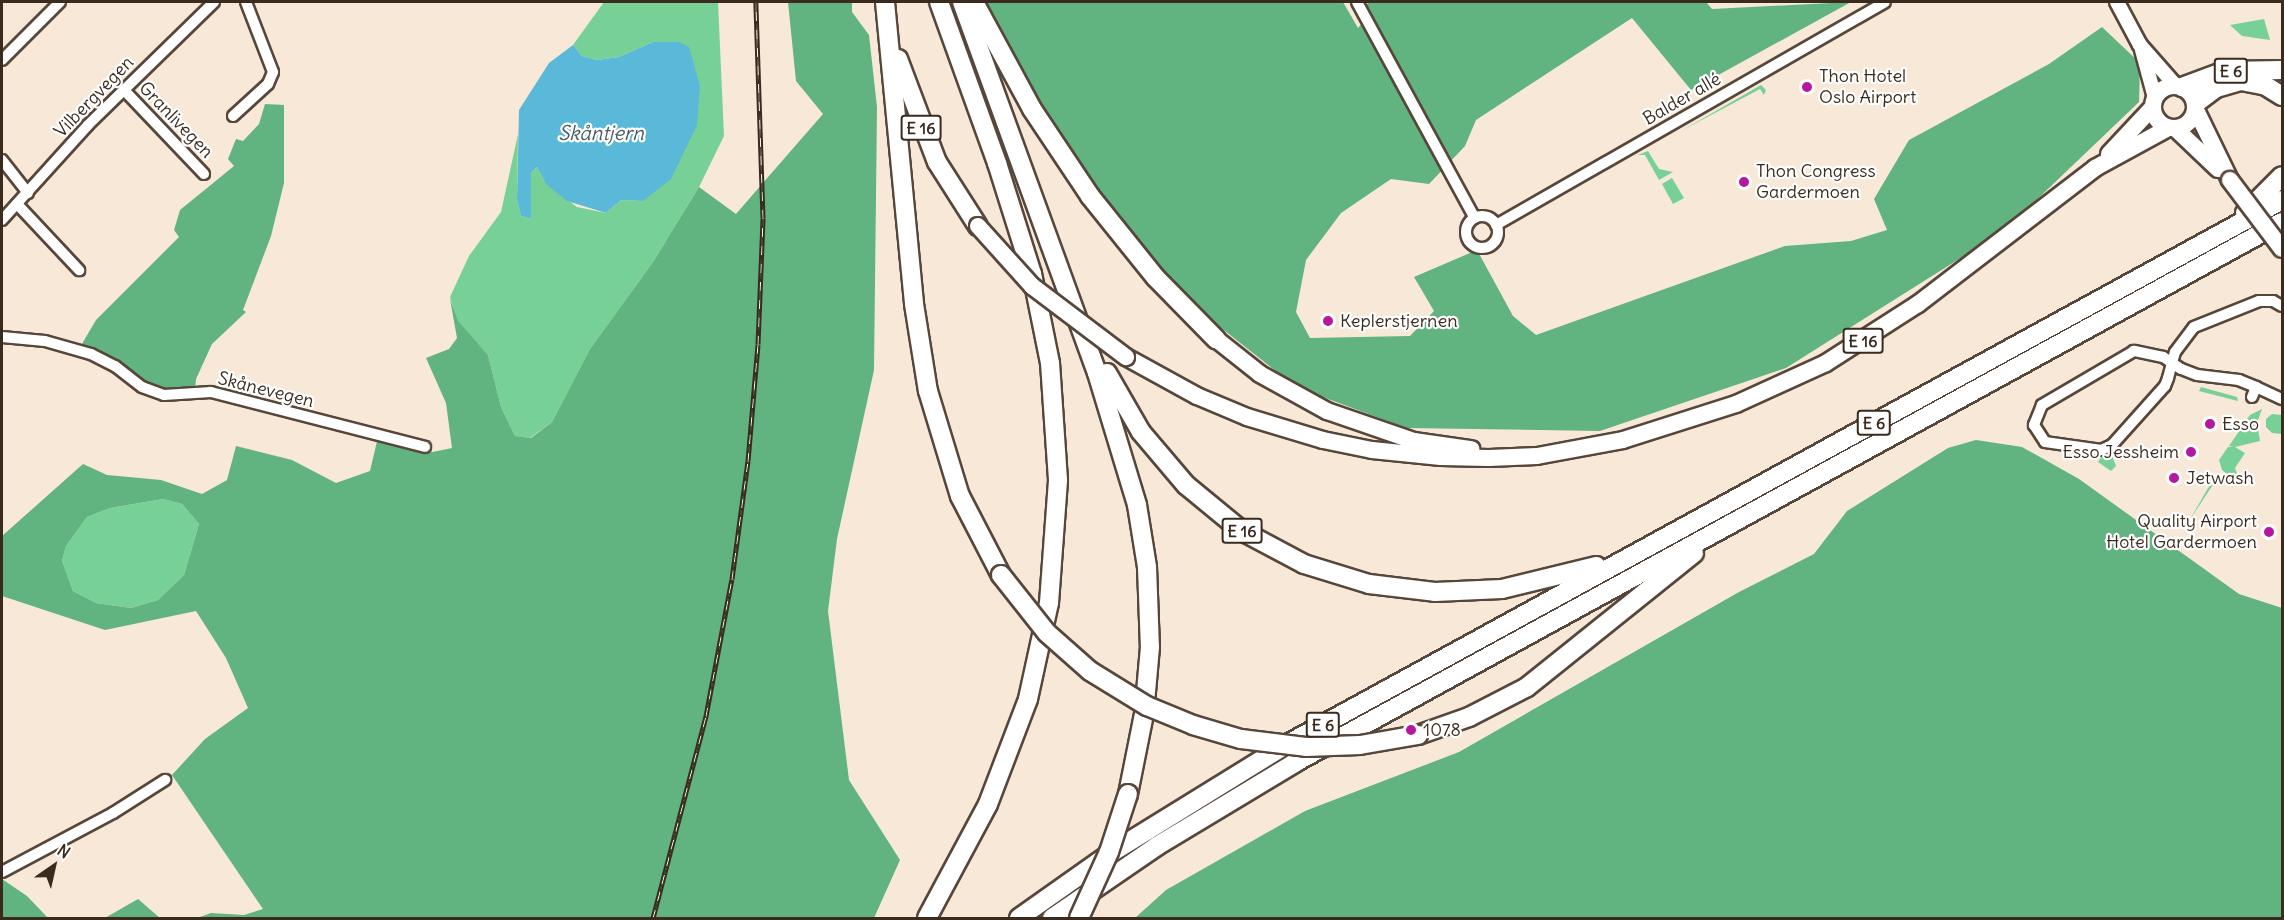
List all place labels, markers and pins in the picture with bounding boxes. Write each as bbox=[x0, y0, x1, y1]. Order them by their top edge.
place label: Thon Hotel Oslo Airport bbox=[1819, 66, 1916, 109]
marker: Thon Hotel Oslo Airport bbox=[1800, 80, 1814, 94]
place label: Thon Congress Gardermoen bbox=[1756, 161, 1876, 204]
marker: Thon Congress Gardermoen bbox=[1737, 175, 1751, 189]
place label: Keplerstjernen bbox=[1340, 310, 1458, 332]
marker: Keplerstjernen bbox=[1321, 314, 1335, 328]
place label: Esso bbox=[2222, 413, 2259, 435]
marker: Esso bbox=[2203, 417, 2217, 431]
place label: Esso Jessheim bbox=[2063, 441, 2179, 463]
marker: Esso Jessheim bbox=[2184, 445, 2198, 459]
place label: Jetwash bbox=[2186, 467, 2254, 489]
marker: Jetwash bbox=[2167, 471, 2181, 485]
place label: Quality Airport Hotel Gardermoen bbox=[2106, 511, 2257, 554]
marker: Quality Airport Hotel Gardermoen bbox=[2262, 525, 2276, 539]
place label: 1078 bbox=[1423, 719, 1461, 741]
marker: 1078 bbox=[1404, 723, 1418, 737]

